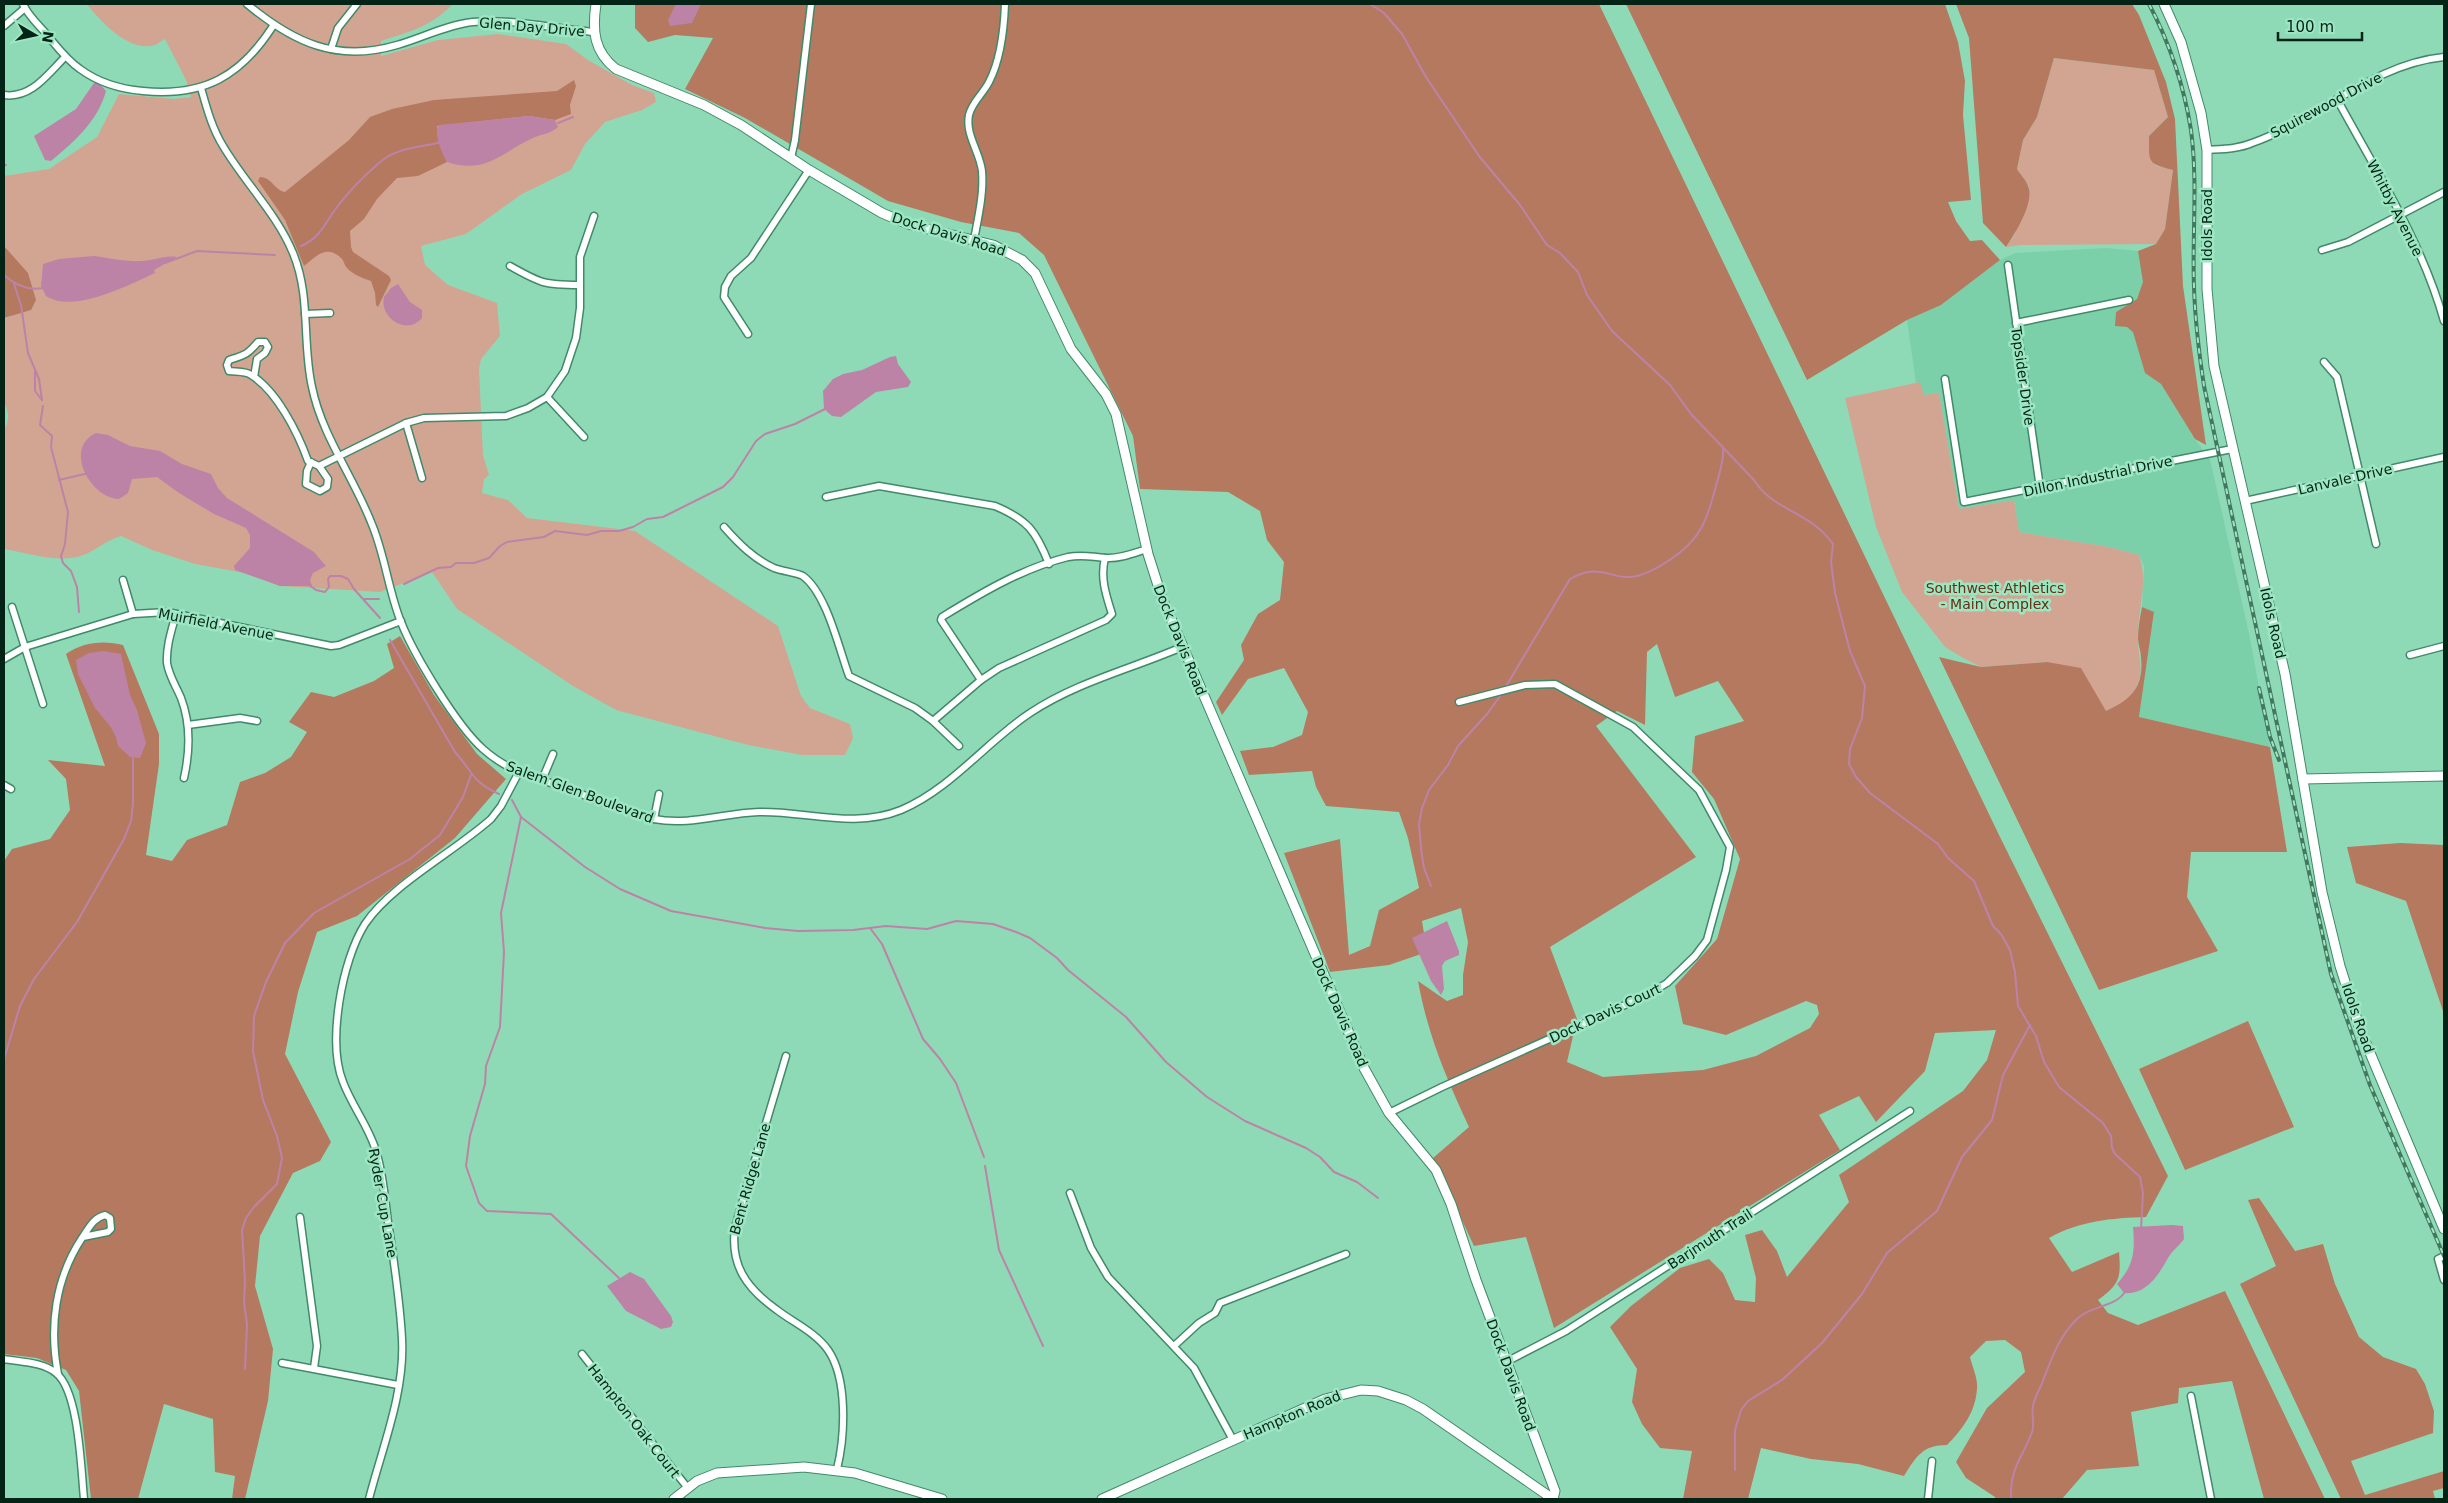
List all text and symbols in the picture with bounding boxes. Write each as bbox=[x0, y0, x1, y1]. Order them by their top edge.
north arrow bbox=[10, 10, 60, 60]
scale bar bbox=[2278, 10, 2362, 42]
street label: Glen Day Drive bbox=[478, 14, 586, 40]
text: 100 m bbox=[2286, 18, 2334, 36]
text: N bbox=[39, 30, 57, 44]
street label: Squirewood Drive bbox=[2268, 69, 2384, 141]
street label: Whitby Avenue bbox=[2364, 157, 2426, 259]
street label: Idols Road bbox=[2199, 189, 2215, 261]
street label: Dock Davis Road bbox=[890, 209, 1008, 259]
street label: Topsider Drive bbox=[2008, 324, 2038, 427]
street label: Dillon Industrial Drive bbox=[2022, 452, 2174, 500]
street label: Lanvale Drive bbox=[2296, 460, 2394, 498]
park label: Southwest Athletics - Main Complex bbox=[1926, 580, 2064, 612]
street label: Dock Davis Road bbox=[1150, 582, 1210, 698]
street label: Idols Road bbox=[2257, 586, 2289, 660]
street label: Muirfield Avenue bbox=[157, 605, 275, 643]
street label: Salem Glen Boulevard bbox=[504, 758, 656, 826]
street label: Dock Davis Road bbox=[1309, 955, 1371, 1069]
street label: Dock Davis Court bbox=[1547, 980, 1664, 1046]
street label: Idols Road bbox=[2339, 981, 2377, 1055]
street label: Bent Ridge Lane bbox=[726, 1121, 774, 1237]
street label: Ryder Cup Lane bbox=[366, 1147, 400, 1259]
street label: Barjmuth Trail bbox=[1665, 1206, 1755, 1272]
street label: Dock Davis Road bbox=[1483, 1317, 1539, 1433]
street label: Hampton Oak Court bbox=[585, 1361, 684, 1481]
street label: Hampton Road bbox=[1241, 1387, 1343, 1443]

